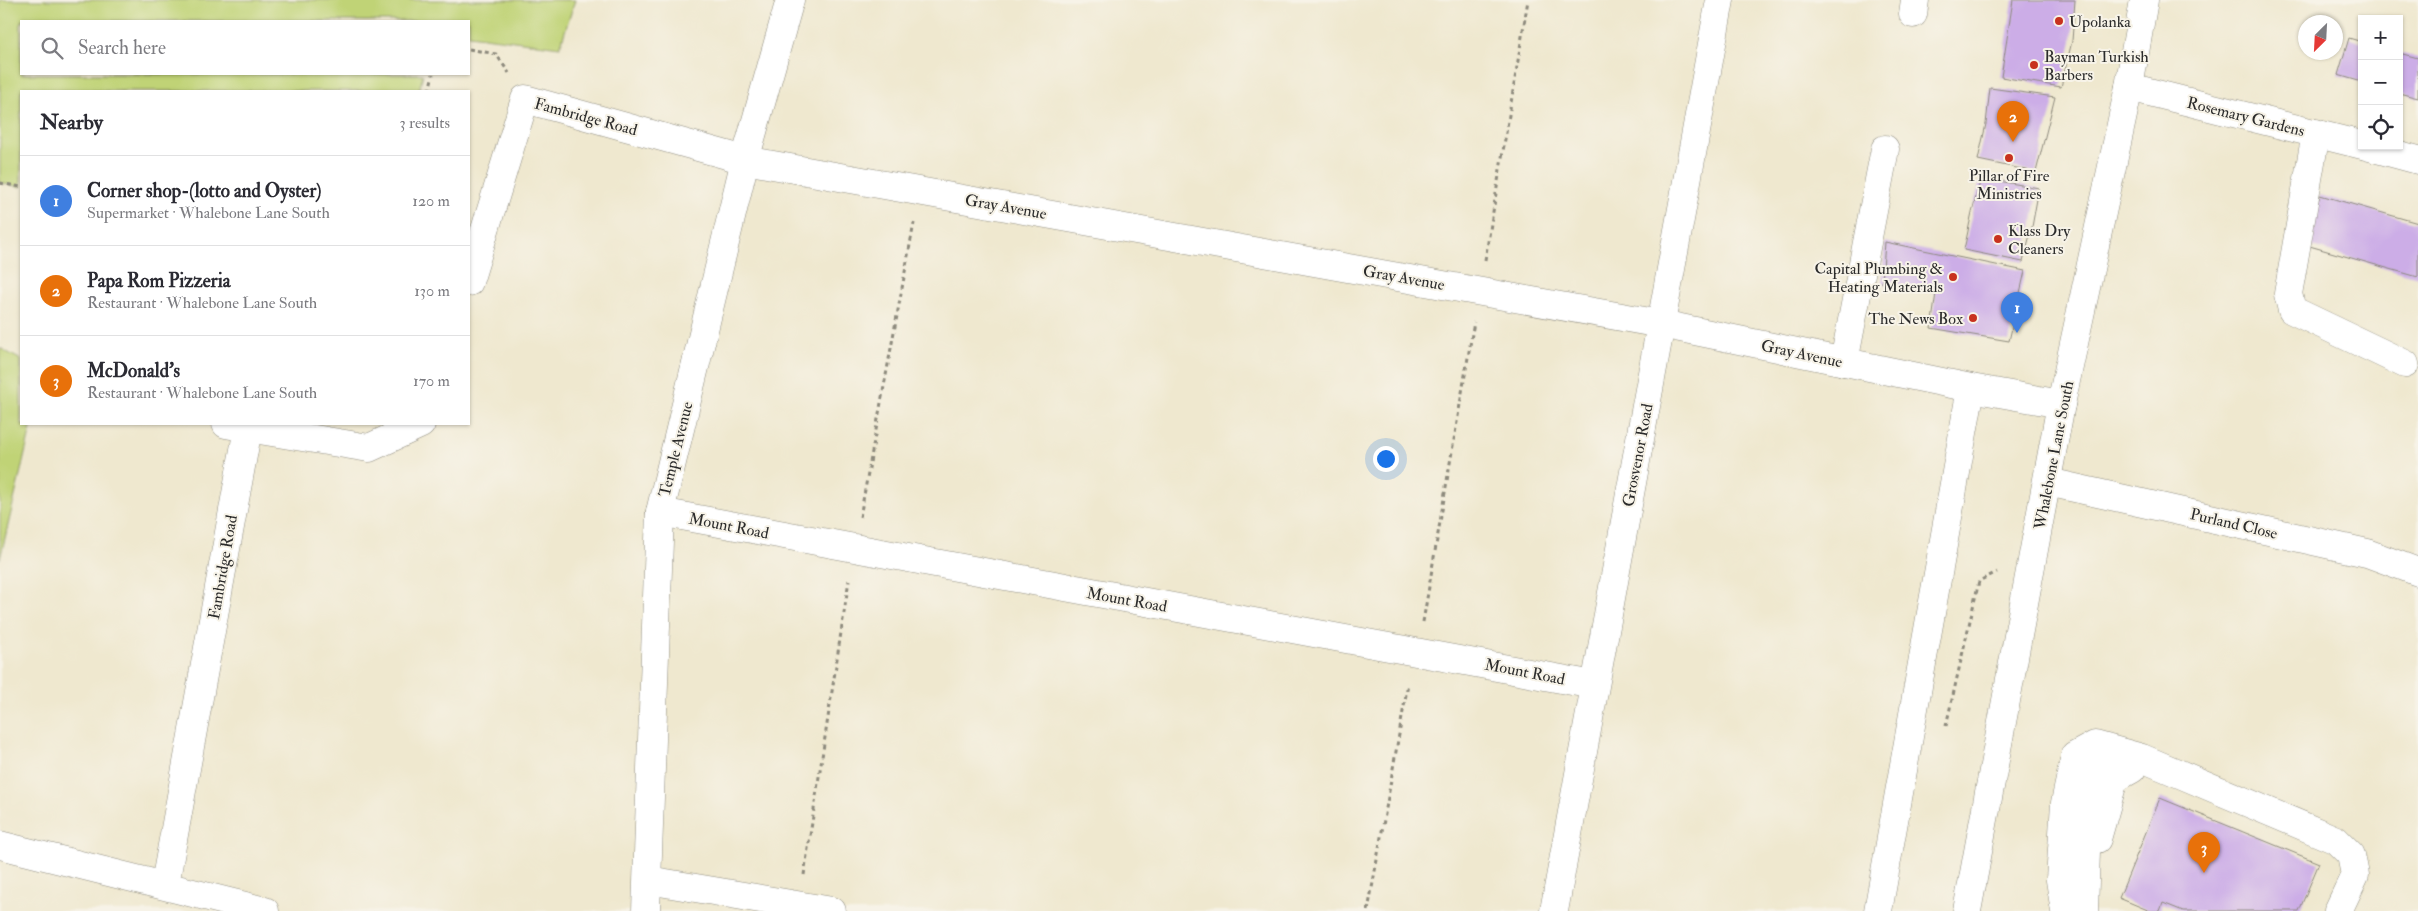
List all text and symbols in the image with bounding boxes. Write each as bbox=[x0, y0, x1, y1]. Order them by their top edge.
place label: Upolanka bbox=[2069, 12, 2131, 33]
marker: Upolanka bbox=[2053, 15, 2065, 27]
north arrow bbox=[2298, 15, 2343, 60]
map controls bbox=[2358, 15, 2403, 150]
button: + bbox=[2358, 15, 2403, 60]
search box bbox=[20, 20, 470, 75]
icon: search bbox=[38, 34, 66, 62]
text: Search here bbox=[78, 36, 166, 60]
place label: Bayman Turkish Barbers bbox=[2044, 47, 2149, 85]
marker: Bayman Turkish Barbers bbox=[2028, 59, 2040, 71]
button: − bbox=[2358, 60, 2403, 105]
street label: Rosemary Gardens bbox=[2185, 93, 2307, 141]
street label: Fambridge Road bbox=[532, 94, 640, 140]
pin: 2 bbox=[1997, 101, 2029, 142]
button: locate bbox=[2358, 105, 2403, 150]
text: Nearby bbox=[40, 109, 103, 136]
text: 3 results bbox=[399, 113, 450, 133]
marker: Pillar of Fire Ministries bbox=[2003, 152, 2015, 164]
place label: Pillar of Fire Ministries bbox=[1969, 166, 2050, 204]
text: Corner shop-(lotto and Oyster) bbox=[87, 179, 321, 203]
street label: Gray Avenue bbox=[963, 190, 1049, 224]
text: 1 bbox=[53, 191, 59, 211]
text: 120 m bbox=[412, 191, 450, 211]
text: Supermarket · Whalebone Lane South bbox=[87, 203, 330, 223]
place label: Klass Dry Cleaners bbox=[2008, 221, 2071, 259]
marker: Klass Dry Cleaners bbox=[1992, 233, 2004, 245]
place label: Capital Plumbing & Heating Materials bbox=[1814, 259, 1943, 297]
street label: Gray Avenue bbox=[1361, 261, 1447, 295]
text: Papa Rom Pizzeria bbox=[87, 269, 231, 293]
marker: Capital Plumbing & Heating Materials bbox=[1947, 271, 1959, 283]
text: 2 bbox=[52, 281, 60, 301]
text: 130 m bbox=[414, 281, 450, 301]
pin: 1 bbox=[2001, 292, 2033, 333]
text: Restaurant · Whalebone Lane South bbox=[87, 293, 317, 313]
place label: The News Box bbox=[1868, 309, 1963, 329]
marker: The News Box bbox=[1967, 312, 1979, 324]
street label: Gray Avenue bbox=[1759, 336, 1845, 372]
text: McDonald's bbox=[87, 359, 180, 383]
text: 3 bbox=[53, 371, 59, 391]
text: 170 m bbox=[413, 371, 450, 391]
street label: Whalebone Lane South bbox=[2030, 379, 2078, 532]
text: Restaurant · Whalebone Lane South bbox=[87, 383, 317, 403]
street label: Temple Avenue bbox=[654, 399, 698, 499]
street label: Grosvenor Road bbox=[1618, 402, 1658, 508]
your location bbox=[1373, 446, 1399, 472]
street label: Purland Close bbox=[2188, 504, 2280, 544]
street label: Mount Road bbox=[687, 508, 771, 544]
street label: Fambridge Road bbox=[204, 513, 242, 621]
street label: Mount Road bbox=[1085, 583, 1169, 617]
street label: Mount Road bbox=[1483, 654, 1567, 690]
pin: 3 bbox=[2188, 832, 2220, 873]

